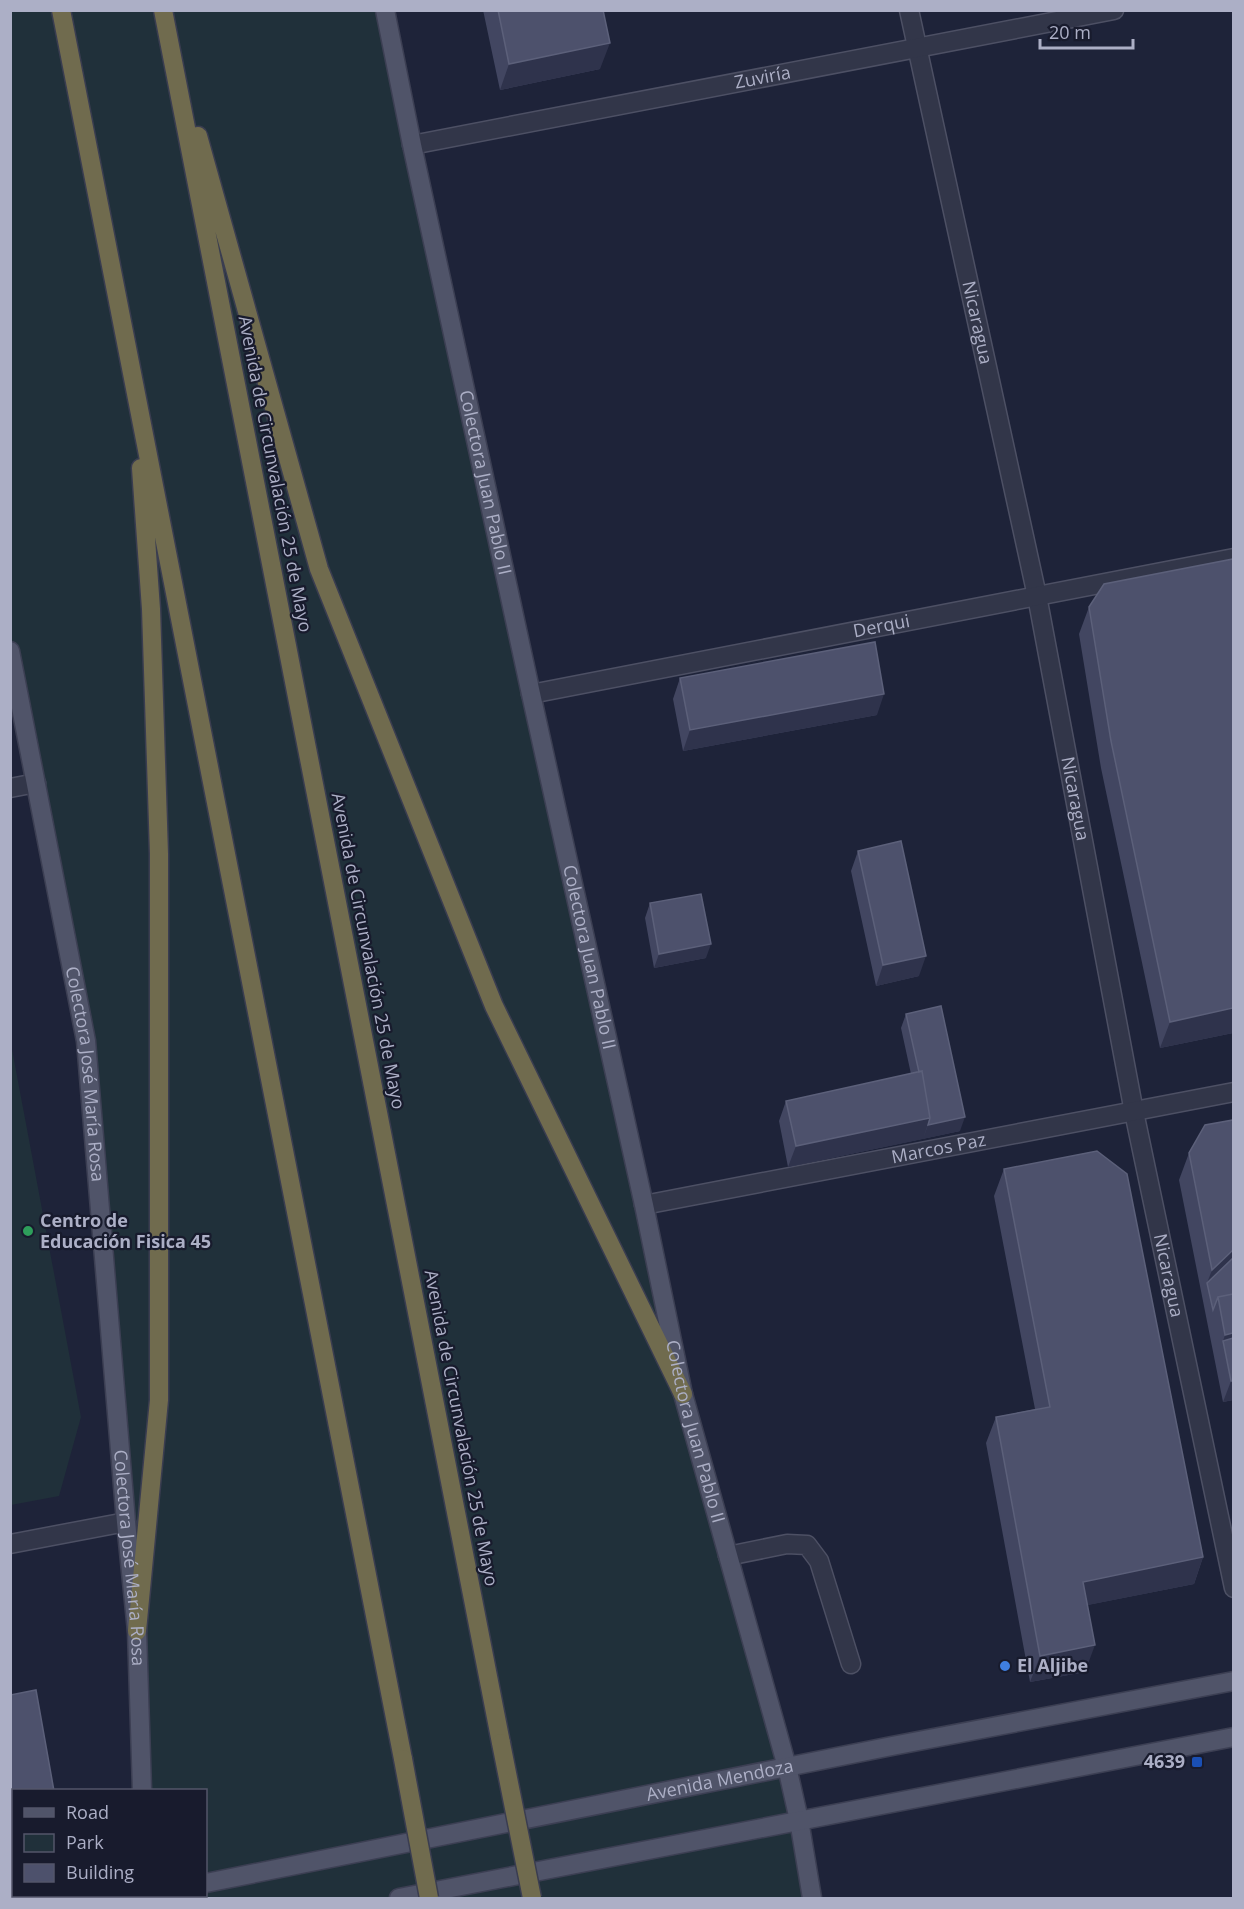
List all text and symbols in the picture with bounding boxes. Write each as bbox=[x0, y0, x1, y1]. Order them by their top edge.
scale bar bbox=[1040, 12, 1133, 50]
text: 20 m bbox=[1049, 20, 1091, 44]
street label: Zuviría bbox=[732, 59, 793, 94]
street label: Nicaragua bbox=[957, 278, 999, 366]
street label: Avenida de Circunvalación 25 de Mayo bbox=[233, 314, 318, 634]
street label: Colectora Juan Pablo II bbox=[454, 388, 518, 577]
street label: Derqui bbox=[851, 608, 912, 642]
street label: Nicaragua bbox=[1056, 754, 1096, 842]
street label: Avenida de Circunvalación 25 de Mayo bbox=[326, 791, 411, 1111]
street label: Colectora Juan Pablo II bbox=[558, 862, 622, 1052]
street label: Colectora José María Rosa bbox=[61, 964, 111, 1183]
street label: Marcos Paz bbox=[889, 1127, 988, 1168]
place label: Centro de Educación Fisica 45 bbox=[40, 1208, 211, 1253]
marker: Centro de Educación Fisica 45 bbox=[21, 1224, 35, 1238]
street label: Nicaragua bbox=[1149, 1231, 1190, 1319]
street label: Avenida de Circunvalación 25 de Mayo bbox=[419, 1268, 504, 1588]
street label: Colectora Juan Pablo II bbox=[661, 1338, 731, 1525]
street label: Colectora José María Rosa bbox=[109, 1449, 151, 1666]
place label: El Aljibe bbox=[1017, 1653, 1088, 1677]
marker: El Aljibe bbox=[998, 1659, 1012, 1673]
place label: 4639 bbox=[1144, 1749, 1185, 1773]
street label: Avenida Mendoza bbox=[644, 1753, 795, 1806]
marker: 4639 bbox=[1190, 1755, 1204, 1769]
legend bbox=[12, 1789, 207, 1897]
text: Road bbox=[66, 1800, 109, 1824]
text: Park bbox=[66, 1830, 104, 1854]
text: Building bbox=[66, 1860, 134, 1884]

